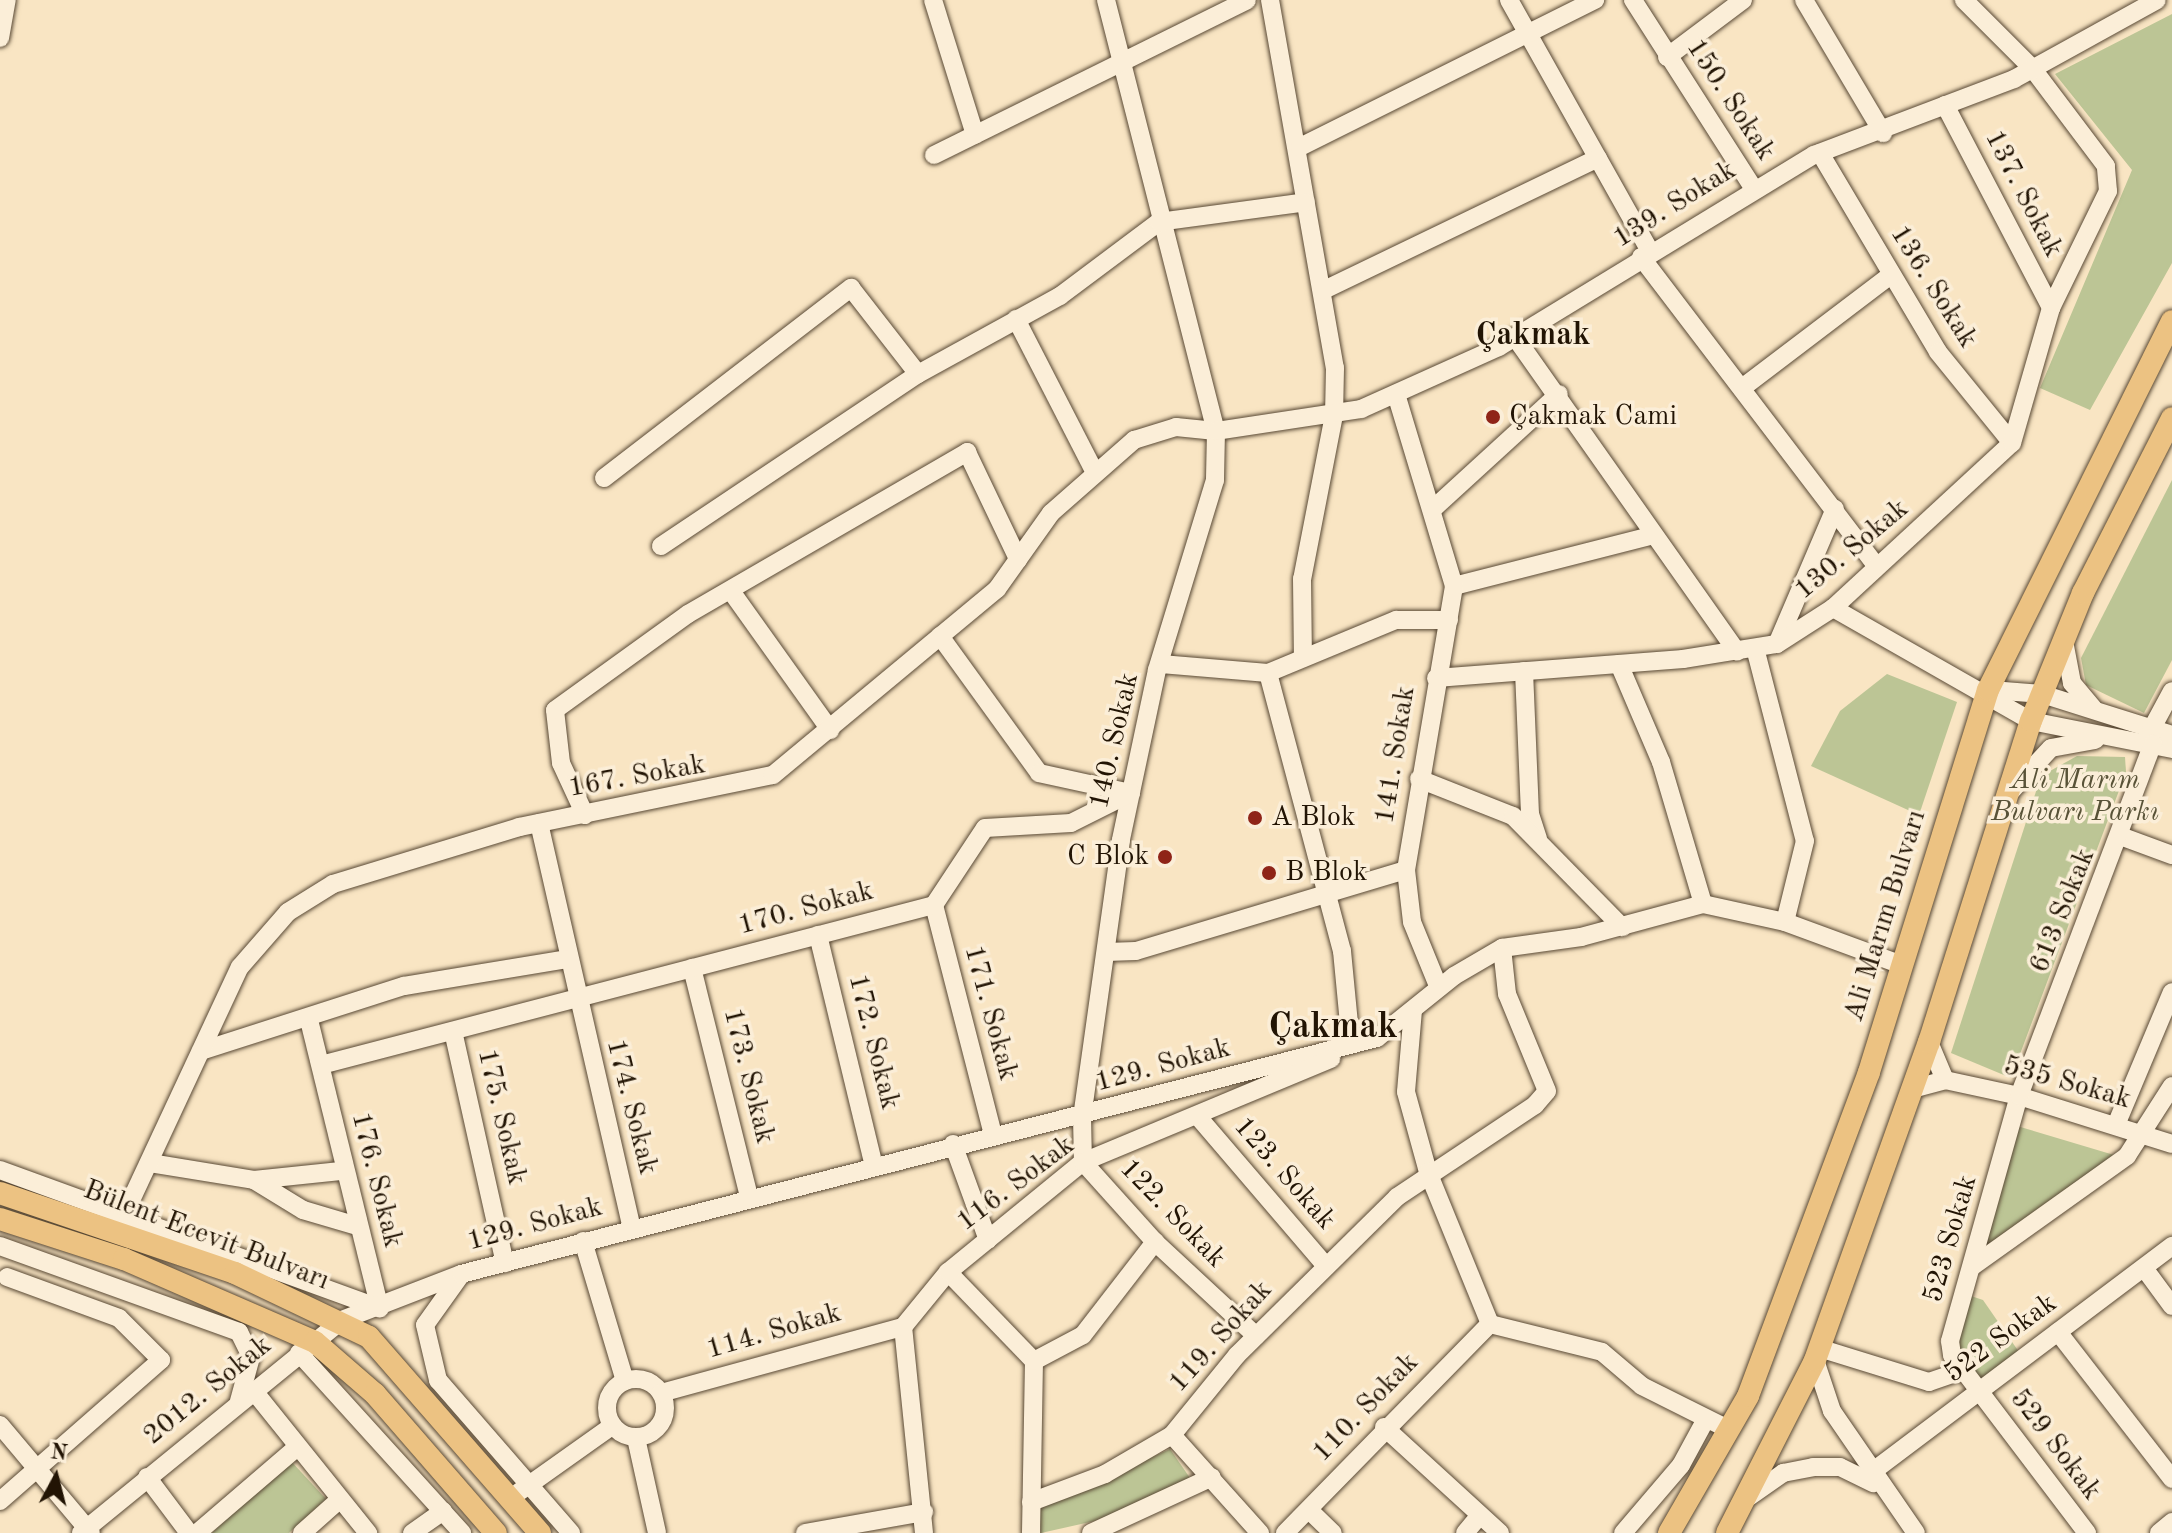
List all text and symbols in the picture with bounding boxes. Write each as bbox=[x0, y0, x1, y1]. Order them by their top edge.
street label: 150. Sokak bbox=[1678, 33, 1782, 167]
street label: 137. Sokak bbox=[1977, 125, 2069, 263]
street label: 139. Sokak bbox=[1607, 154, 1743, 256]
street label: 136. Sokak bbox=[1882, 219, 1984, 355]
district label: Çakmak bbox=[1475, 317, 1591, 355]
place label: Çakmak Cami bbox=[1509, 400, 1677, 434]
marker: Çakmak Cami bbox=[1484, 408, 1502, 426]
street label: 130. Sokak bbox=[1788, 493, 1916, 607]
street label: 140. Sokak bbox=[1083, 670, 1147, 812]
street label: 141. Sokak bbox=[1369, 684, 1423, 826]
street label: 167. Sokak bbox=[566, 748, 708, 806]
park label: Ali Marım Bulvarı Parkı bbox=[1991, 764, 2159, 830]
place label: A Blok bbox=[1271, 801, 1356, 835]
street label: Ali Marım Bulvarı bbox=[1838, 806, 1934, 1026]
marker: A Blok bbox=[1246, 809, 1264, 827]
place label: C Blok bbox=[1067, 840, 1149, 874]
street label: 613 Sokak bbox=[2023, 844, 2103, 978]
marker: C Blok bbox=[1156, 848, 1174, 866]
place label: B Blok bbox=[1285, 856, 1367, 890]
marker: B Blok bbox=[1260, 864, 1278, 882]
street label: 170. Sokak bbox=[735, 875, 877, 943]
street label: 171. Sokak bbox=[956, 942, 1024, 1084]
street label: 172. Sokak bbox=[840, 971, 906, 1113]
street label: 173. Sokak bbox=[715, 1005, 781, 1147]
district label: Çakmak bbox=[1268, 1007, 1398, 1051]
street label: 129. Sokak bbox=[1092, 1032, 1234, 1100]
street label: 174. Sokak bbox=[598, 1036, 664, 1178]
street label: 175. Sokak bbox=[469, 1046, 533, 1188]
street label: 535 Sokak bbox=[2000, 1049, 2134, 1117]
street label: 176. Sokak bbox=[343, 1109, 409, 1251]
street label: 123. Sokak bbox=[1226, 1111, 1342, 1237]
street label: 116. Sokak bbox=[951, 1129, 1081, 1239]
street label: 122. Sokak bbox=[1112, 1152, 1232, 1276]
street label: 523 Sokak bbox=[1917, 1172, 1985, 1306]
street label: Bülent Ecevit Bulvarı bbox=[78, 1174, 334, 1298]
street label: 129. Sokak bbox=[464, 1191, 606, 1259]
street label: 119. Sokak bbox=[1162, 1274, 1280, 1400]
street label: 522 Sokak bbox=[1938, 1287, 2064, 1391]
street label: 114. Sokak bbox=[703, 1297, 845, 1367]
street label: 2012. Sokak bbox=[137, 1329, 279, 1453]
street label: 110. Sokak bbox=[1306, 1346, 1426, 1470]
street label: 529 Sokak bbox=[2002, 1383, 2108, 1507]
north arrow bbox=[16, 1437, 96, 1517]
text: N bbox=[49, 1441, 69, 1465]

